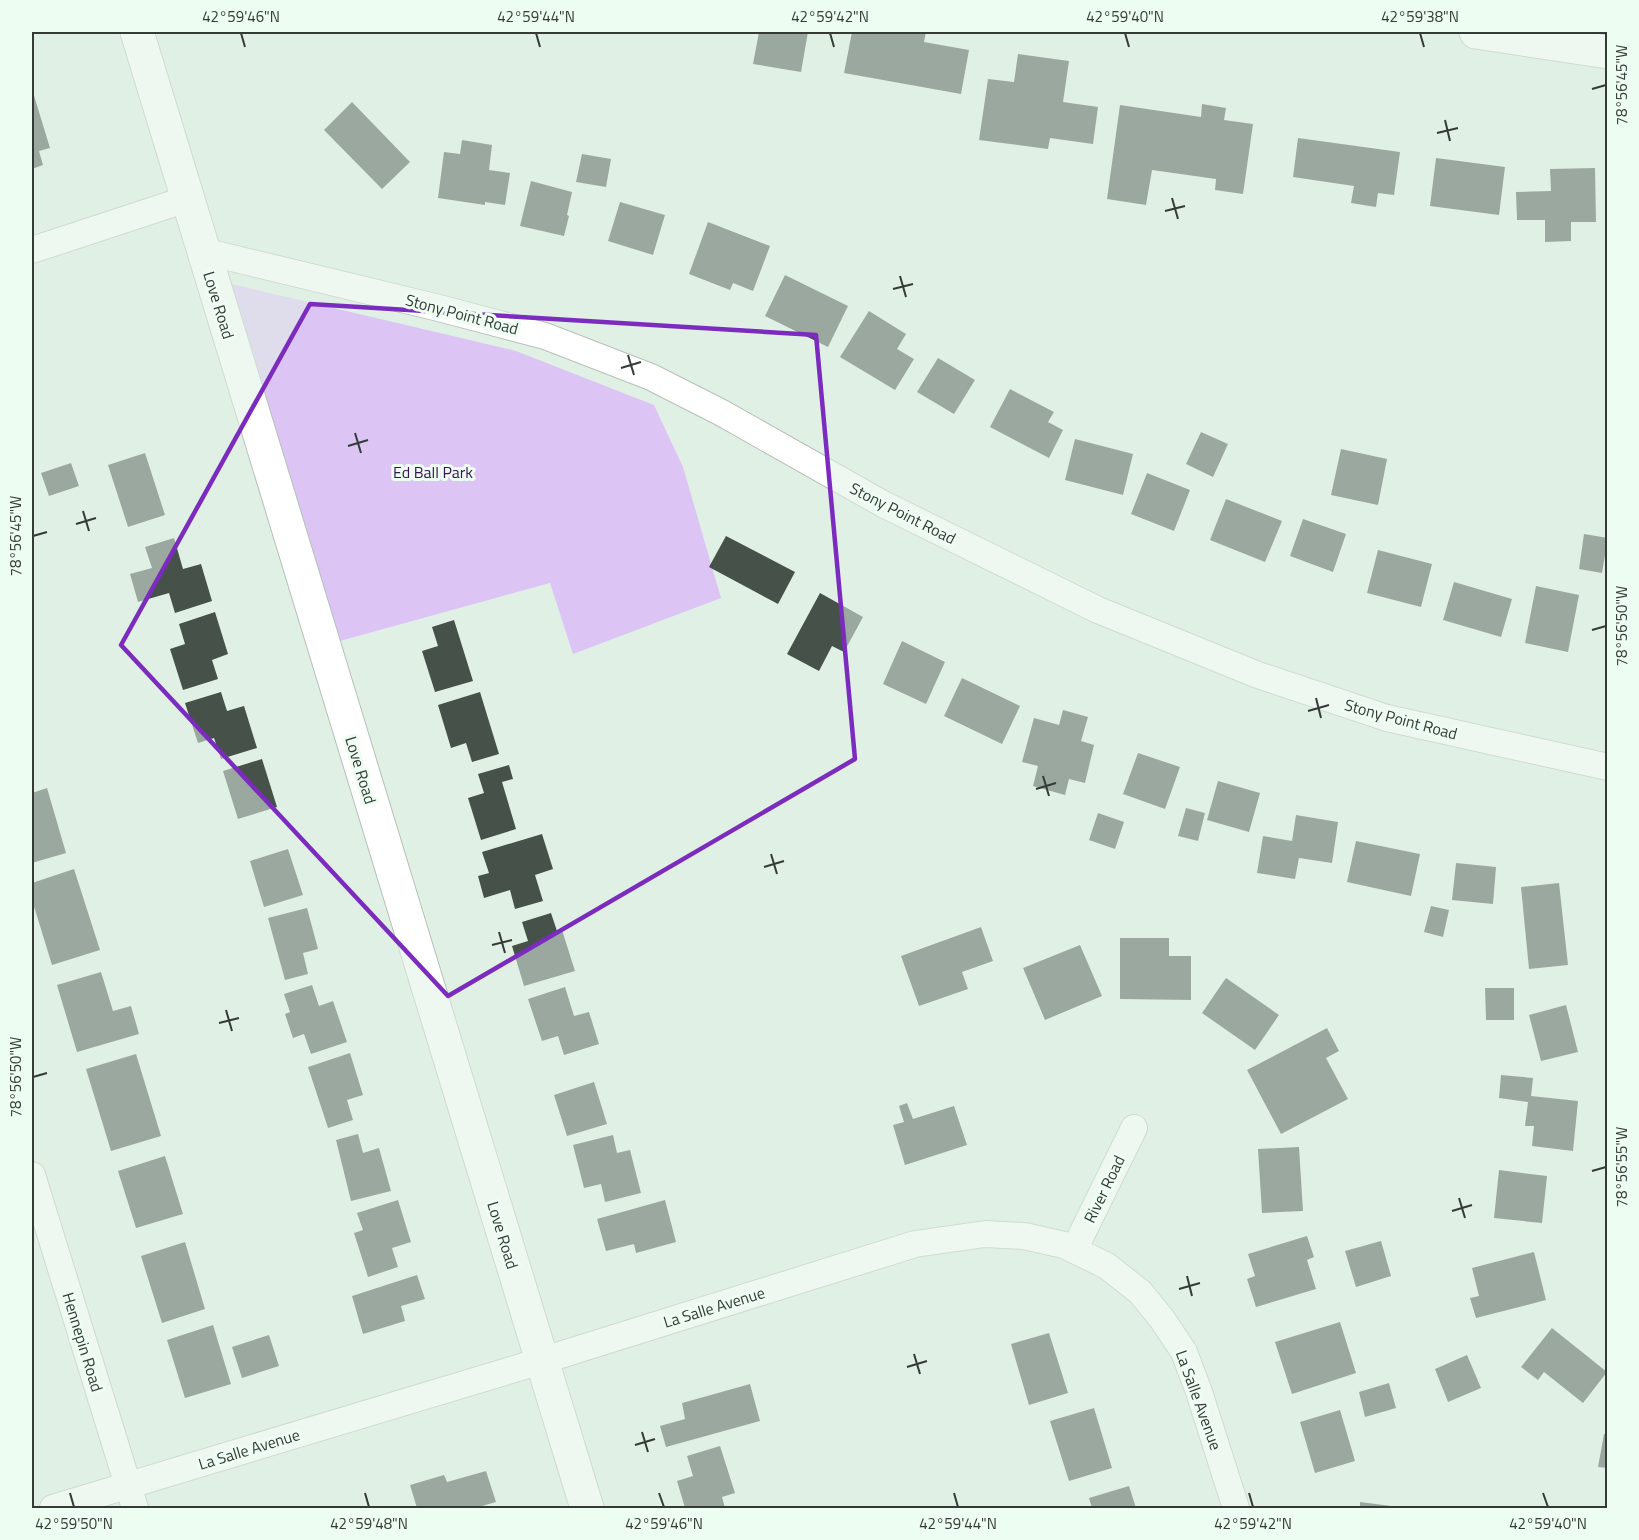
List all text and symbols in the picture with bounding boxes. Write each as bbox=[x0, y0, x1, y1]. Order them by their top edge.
text: 42°59'46"N bbox=[202, 5, 280, 28]
text: 42°59'44"N bbox=[497, 5, 575, 28]
text: 42°59'42"N bbox=[791, 5, 869, 28]
text: 42°59'40"N bbox=[1086, 5, 1164, 28]
text: 42°59'38"N bbox=[1381, 5, 1459, 28]
text: 78°56'45"W bbox=[1610, 45, 1633, 125]
street label: Love Road bbox=[197, 268, 241, 342]
street label: Stony Point Road bbox=[403, 287, 521, 341]
park label: Ed Ball Park bbox=[393, 460, 473, 484]
street label: Stony Point Road bbox=[846, 476, 960, 550]
text: 78°56'45"W bbox=[4, 496, 27, 576]
text: 78°56'50"W bbox=[1610, 586, 1633, 666]
street label: Stony Point Road bbox=[1342, 692, 1460, 746]
street label: Love Road bbox=[339, 733, 383, 807]
text: 78°56'50"W bbox=[4, 1037, 27, 1117]
text: 78°56'55"W bbox=[1610, 1127, 1633, 1207]
street label: River Road bbox=[1077, 1151, 1131, 1227]
street label: Love Road bbox=[481, 1198, 525, 1272]
street label: La Salle Avenue bbox=[660, 1280, 768, 1334]
street label: Hennepin Road bbox=[57, 1289, 109, 1395]
street label: La Salle Avenue bbox=[1170, 1347, 1228, 1453]
street label: La Salle Avenue bbox=[195, 1422, 303, 1476]
text: 42°59'50"N bbox=[35, 1512, 113, 1535]
text: 42°59'48"N bbox=[330, 1512, 408, 1535]
text: 42°59'46"N bbox=[625, 1512, 703, 1535]
text: 42°59'44"N bbox=[919, 1512, 997, 1535]
text: 42°59'42"N bbox=[1214, 1512, 1292, 1535]
text: 42°59'40"N bbox=[1509, 1512, 1587, 1535]

